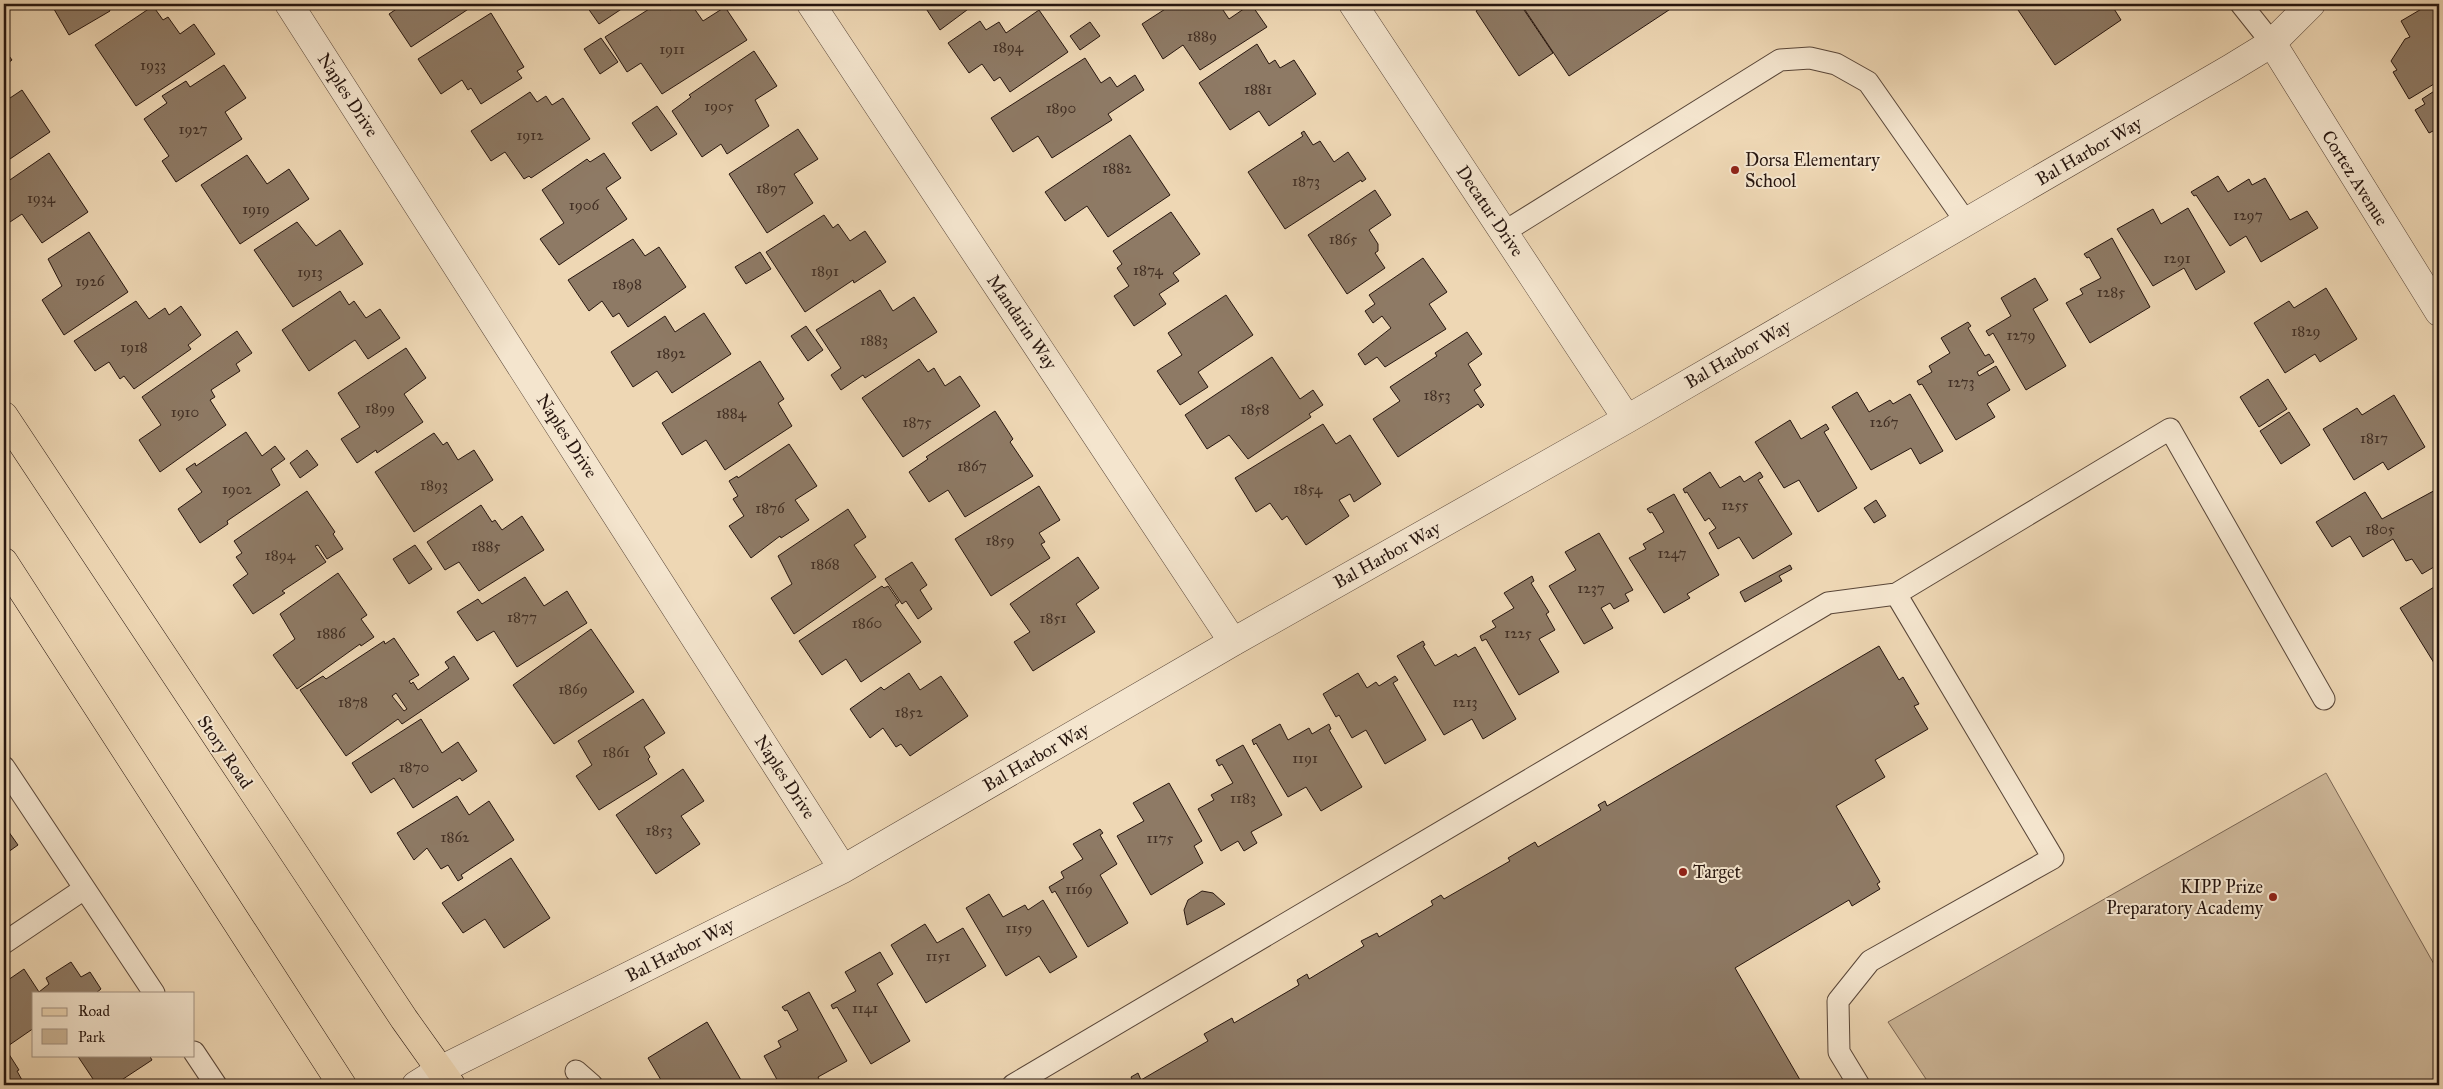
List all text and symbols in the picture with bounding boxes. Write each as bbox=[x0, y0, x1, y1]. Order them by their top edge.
house number: 1889 bbox=[1187, 27, 1217, 45]
house number: 1894 bbox=[993, 38, 1024, 56]
house number: 1911 bbox=[659, 40, 685, 58]
street label: Naples Drive bbox=[313, 49, 383, 141]
house number: 1933 bbox=[140, 56, 166, 74]
house number: 1881 bbox=[1244, 80, 1272, 98]
house number: 1905 bbox=[704, 97, 734, 115]
house number: 1890 bbox=[1046, 99, 1076, 117]
street label: Bal Harbor Way bbox=[2032, 112, 2146, 190]
house number: 1927 bbox=[179, 120, 207, 138]
house number: 1912 bbox=[516, 126, 544, 144]
street label: Cortez Avenue bbox=[2317, 126, 2393, 230]
place label: Dorsa Elementary School bbox=[1745, 149, 1880, 192]
house number: 1882 bbox=[1102, 159, 1132, 177]
street label: Decatur Drive bbox=[1451, 161, 1529, 261]
marker: Dorsa Elementary School bbox=[1729, 164, 1741, 176]
house number: 1873 bbox=[1292, 172, 1320, 190]
house number: 1897 bbox=[756, 179, 786, 197]
house number: 1934 bbox=[27, 189, 56, 207]
house number: 1906 bbox=[569, 196, 600, 214]
house number: 1919 bbox=[242, 200, 270, 218]
house number: 1297 bbox=[2233, 206, 2263, 224]
house number: 1865 bbox=[1329, 230, 1357, 248]
house number: 1291 bbox=[2163, 249, 2191, 267]
house number: 1874 bbox=[1133, 261, 1164, 279]
house number: 1891 bbox=[811, 262, 839, 280]
house number: 1913 bbox=[297, 263, 323, 281]
street label: Mandarin Way bbox=[982, 270, 1062, 374]
house number: 1926 bbox=[76, 272, 106, 290]
house number: 1898 bbox=[612, 275, 642, 293]
house number: 1285 bbox=[2097, 283, 2125, 301]
street label: Bal Harbor Way bbox=[1681, 315, 1795, 393]
house number: 1829 bbox=[2291, 322, 2321, 340]
house number: 1279 bbox=[2007, 326, 2035, 344]
house number: 1883 bbox=[860, 331, 888, 349]
house number: 1918 bbox=[120, 338, 148, 356]
house number: 1892 bbox=[656, 344, 686, 362]
house number: 1273 bbox=[1948, 373, 1974, 391]
house number: 1853 bbox=[1424, 386, 1450, 404]
street label: Naples Drive bbox=[532, 390, 602, 482]
house number: 1899 bbox=[365, 399, 395, 417]
house number: 1858 bbox=[1241, 400, 1269, 418]
house number: 1910 bbox=[171, 403, 199, 421]
house number: 1884 bbox=[716, 404, 747, 422]
house number: 1875 bbox=[903, 413, 931, 431]
house number: 1267 bbox=[1869, 413, 1899, 431]
house number: 1817 bbox=[2360, 429, 2388, 447]
house number: 1867 bbox=[957, 457, 987, 475]
house number: 1893 bbox=[420, 476, 448, 494]
house number: 1902 bbox=[222, 480, 253, 498]
house number: 1854 bbox=[1294, 480, 1323, 498]
house number: 1255 bbox=[1721, 496, 1749, 514]
house number: 1876 bbox=[755, 499, 786, 517]
street label: Bal Harbor Way bbox=[1330, 516, 1445, 593]
house number: 1805 bbox=[2365, 520, 2395, 538]
house number: 1859 bbox=[986, 531, 1014, 549]
house number: 1885 bbox=[472, 537, 500, 555]
house number: 1247 bbox=[1657, 544, 1687, 562]
house number: 1894 bbox=[265, 546, 296, 564]
house number: 1868 bbox=[810, 555, 840, 573]
house number: 1237 bbox=[1577, 579, 1605, 597]
house number: 1877 bbox=[507, 608, 537, 626]
house number: 1851 bbox=[1040, 609, 1066, 627]
house number: 1860 bbox=[852, 614, 882, 632]
house number: 1886 bbox=[316, 624, 347, 642]
house number: 1225 bbox=[1504, 624, 1532, 642]
house number: 1869 bbox=[558, 680, 588, 698]
house number: 1878 bbox=[338, 693, 368, 711]
house number: 1213 bbox=[1452, 693, 1478, 711]
house number: 1852 bbox=[895, 703, 924, 721]
street label: Story Road bbox=[193, 711, 257, 793]
street label: Bal Harbor Way bbox=[979, 718, 1093, 796]
street label: Naples Drive bbox=[750, 731, 820, 823]
house number: 1861 bbox=[602, 743, 630, 761]
house number: 1191 bbox=[1292, 749, 1318, 767]
house number: 1870 bbox=[399, 758, 429, 776]
house number: 1183 bbox=[1230, 789, 1256, 807]
house number: 1853 bbox=[646, 821, 672, 839]
house number: 1862 bbox=[441, 828, 470, 846]
house number: 1175 bbox=[1147, 829, 1173, 847]
place label: Target bbox=[1693, 861, 1741, 884]
marker: Target bbox=[1677, 866, 1689, 878]
place label: KIPP Prize Preparatory Academy bbox=[2106, 876, 2264, 919]
house number: 1169 bbox=[1065, 880, 1093, 898]
marker: KIPP Prize Preparatory Academy bbox=[2267, 891, 2279, 903]
street label: Bal Harbor Way bbox=[622, 913, 738, 987]
house number: 1159 bbox=[1006, 919, 1032, 937]
house number: 1151 bbox=[926, 947, 950, 965]
legend bbox=[32, 992, 195, 1056]
house number: 1141 bbox=[852, 999, 878, 1017]
text: Road bbox=[78, 1002, 110, 1020]
text: Park bbox=[78, 1028, 105, 1046]

